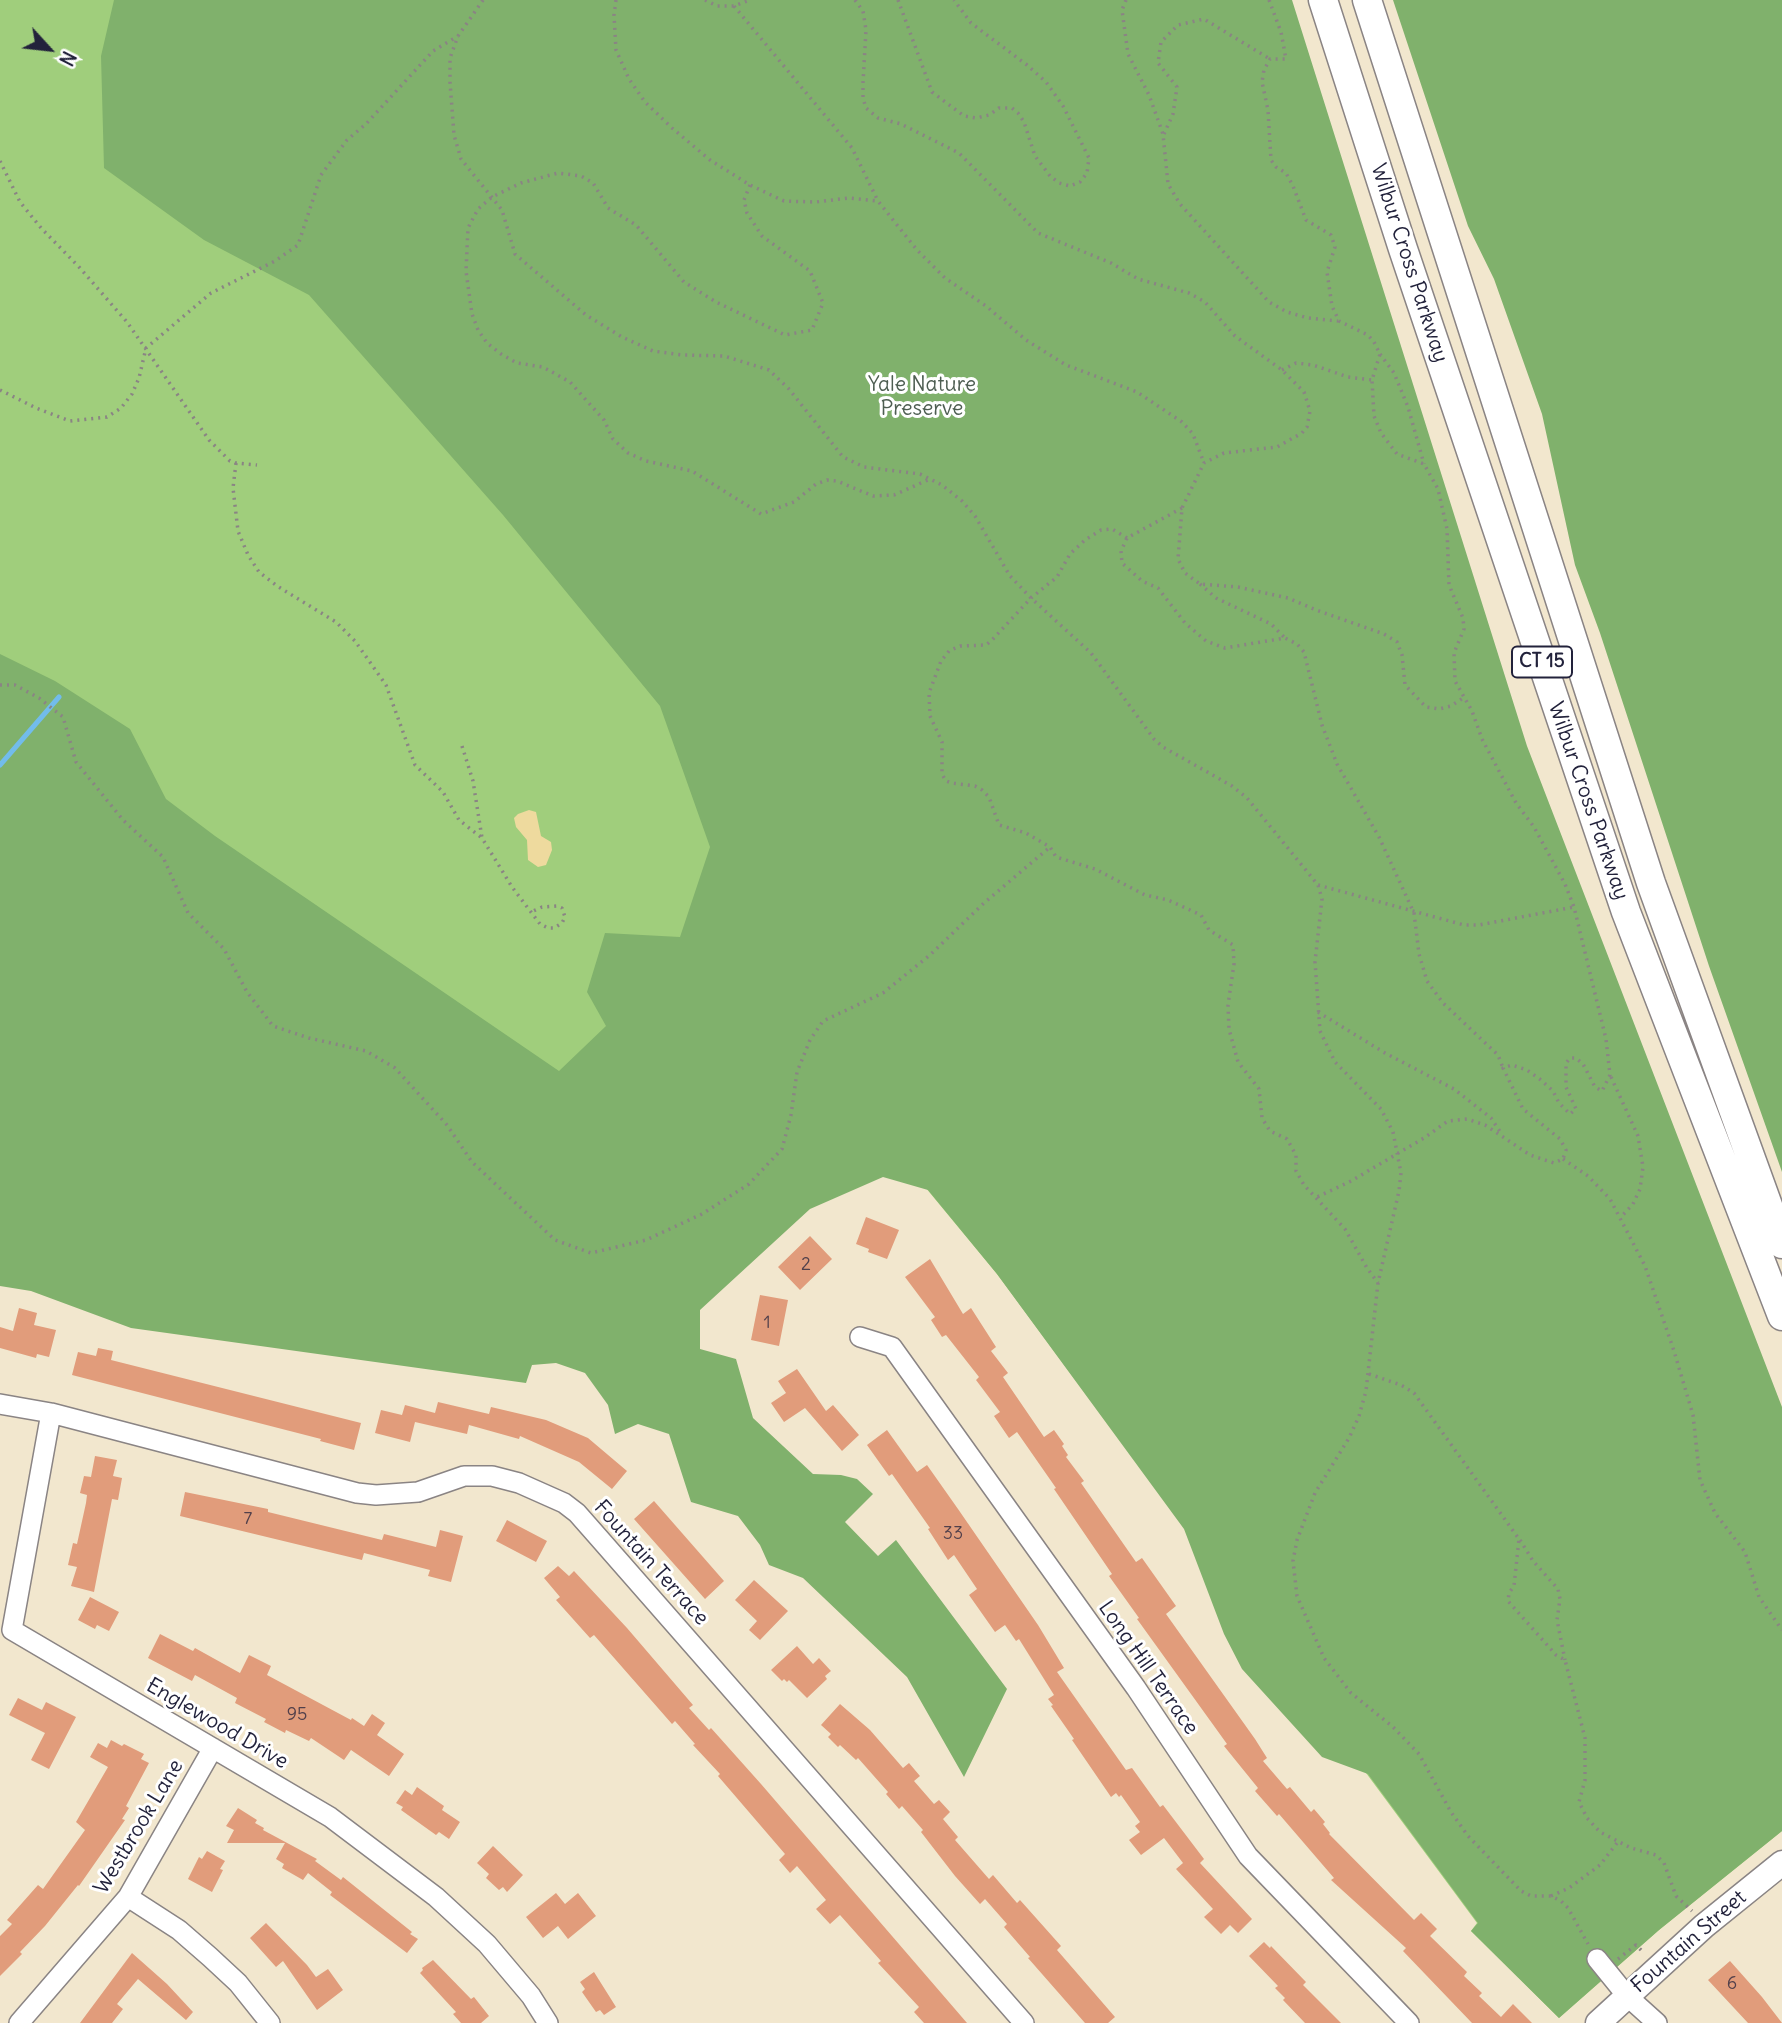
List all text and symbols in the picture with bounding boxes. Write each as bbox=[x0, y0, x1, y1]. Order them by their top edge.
north arrow bbox=[14, 14, 84, 84]
text: N bbox=[54, 47, 81, 70]
street label: Wilbur Cross Parkway bbox=[1365, 160, 1453, 366]
park label: Yale Nature Preserve bbox=[868, 372, 976, 422]
road number: CT 15 bbox=[1512, 646, 1572, 678]
street label: Wilbur Cross Parkway bbox=[1542, 699, 1634, 903]
house number: 2 bbox=[801, 1254, 811, 1276]
house number: 1 bbox=[763, 1312, 771, 1334]
street label: Fountain Terrace bbox=[588, 1495, 714, 1631]
house number: 7 bbox=[244, 1508, 252, 1530]
house number: 33 bbox=[943, 1523, 963, 1545]
street label: Long Hill Terrace bbox=[1093, 1596, 1203, 1740]
street label: Englewood Drive bbox=[142, 1673, 292, 1775]
house number: 95 bbox=[287, 1704, 307, 1726]
street label: Westbrook Lane bbox=[89, 1755, 189, 1899]
street label: Fountain Street bbox=[1626, 1885, 1752, 1999]
house number: 6 bbox=[1727, 1973, 1737, 1995]

